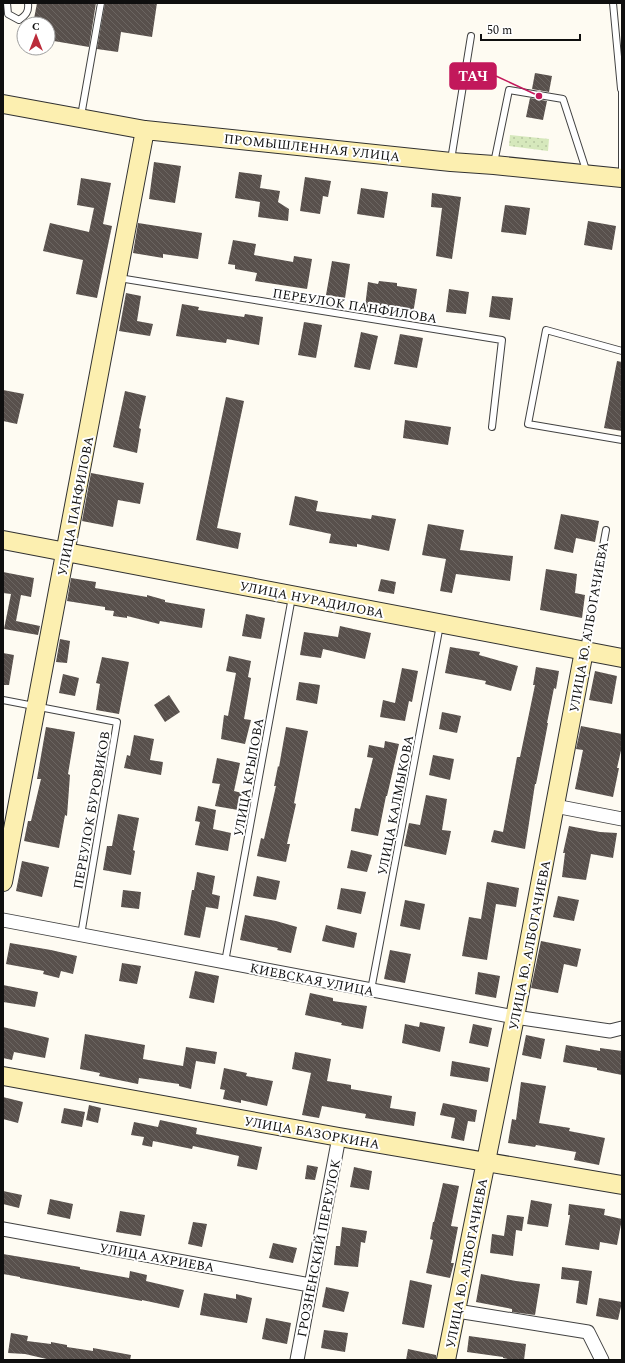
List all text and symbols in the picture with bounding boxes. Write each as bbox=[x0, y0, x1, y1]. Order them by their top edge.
north arrow bbox=[16, 16, 56, 56]
scale bar bbox=[481, 16, 580, 42]
text: С bbox=[32, 18, 40, 35]
text: 50 m bbox=[487, 21, 512, 40]
callout: ТАЧ bbox=[450, 63, 496, 89]
text: ТАЧ bbox=[458, 66, 488, 87]
street label: ПРОМЫШЛЕННАЯ УЛИЦА bbox=[223, 129, 401, 167]
street label: ПЕРЕУЛОК ПАНФИЛОВА bbox=[271, 283, 439, 329]
street label: УЛИЦА ПАНФИЛОВА bbox=[53, 434, 99, 578]
street label: УЛИЦА Ю. АЛБОГАЧИЕВА bbox=[564, 540, 614, 714]
street label: УЛИЦА НУРАДИЛОВА bbox=[238, 576, 386, 624]
street label: УЛИЦА КРЫЛОВА bbox=[229, 716, 269, 838]
street label: ПЕРЕУЛОК БУРОВИКОВ bbox=[68, 730, 116, 891]
street label: УЛИЦА КАЛМЫКОВА bbox=[373, 733, 419, 877]
street label: УЛИЦА Ю. АЛБОГАЧИЕВА bbox=[504, 858, 556, 1032]
street label: КИЕВСКАЯ УЛИЦА bbox=[248, 958, 376, 1002]
street label: УЛИЦА БАЗОРКИНА bbox=[242, 1111, 381, 1155]
street label: ГРОЗНЕНСКИЙ ПЕРЕУЛОК bbox=[292, 1157, 346, 1339]
street label: УЛИЦА Ю. АЛБОГАЧИЕВА bbox=[441, 1176, 493, 1350]
street label: УЛИЦА АХРИЕВА bbox=[98, 1238, 216, 1278]

